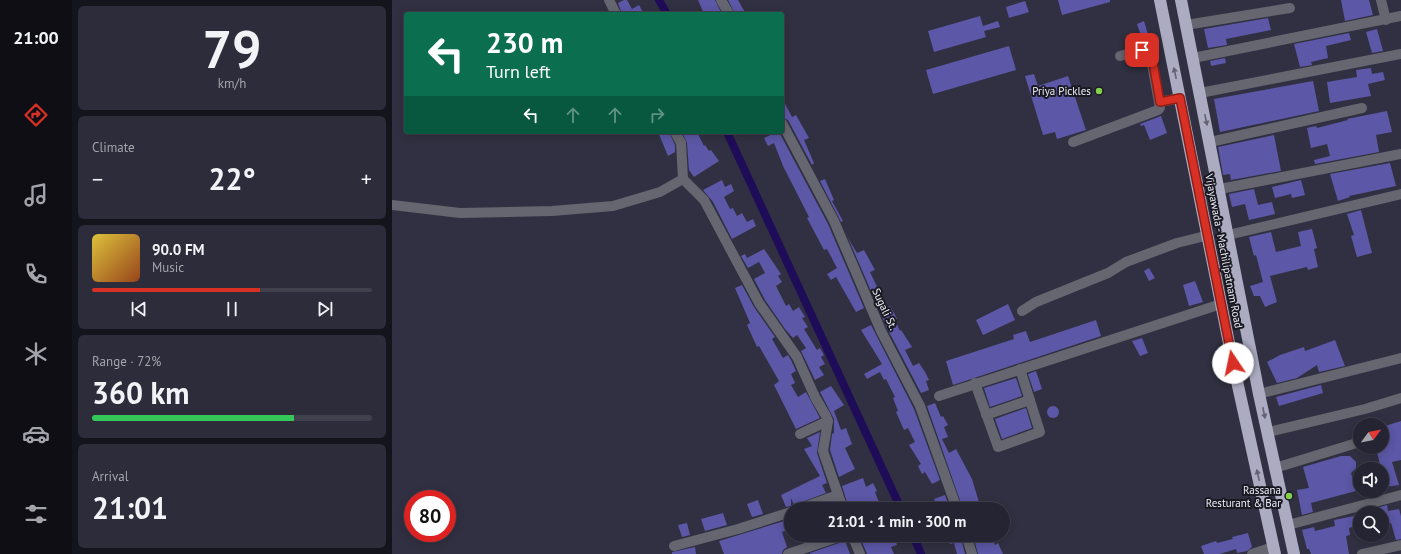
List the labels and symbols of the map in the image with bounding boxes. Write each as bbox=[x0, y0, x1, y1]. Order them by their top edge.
pin bbox=[1125, 33, 1159, 67]
one-way arrow bbox=[1172, 67, 1178, 79]
place label: Priya Pickles bbox=[1032, 84, 1091, 98]
marker: Priya Pickles bbox=[1094, 86, 1104, 96]
one-way arrow bbox=[1203, 114, 1209, 127]
street label: Vijayawada - Machilipatnam Road bbox=[1202, 172, 1246, 330]
street label: Sugali St. bbox=[869, 286, 901, 332]
position arrow bbox=[1212, 342, 1254, 384]
one-way arrow bbox=[1261, 407, 1267, 419]
north arrow bbox=[1353, 418, 1389, 454]
one-way arrow bbox=[1255, 469, 1261, 481]
place label: Rassana Resturant & Bar bbox=[1206, 483, 1281, 510]
speed limit sign: 80 bbox=[404, 490, 456, 542]
marker: Rassana Resturant & Bar bbox=[1284, 491, 1294, 501]

